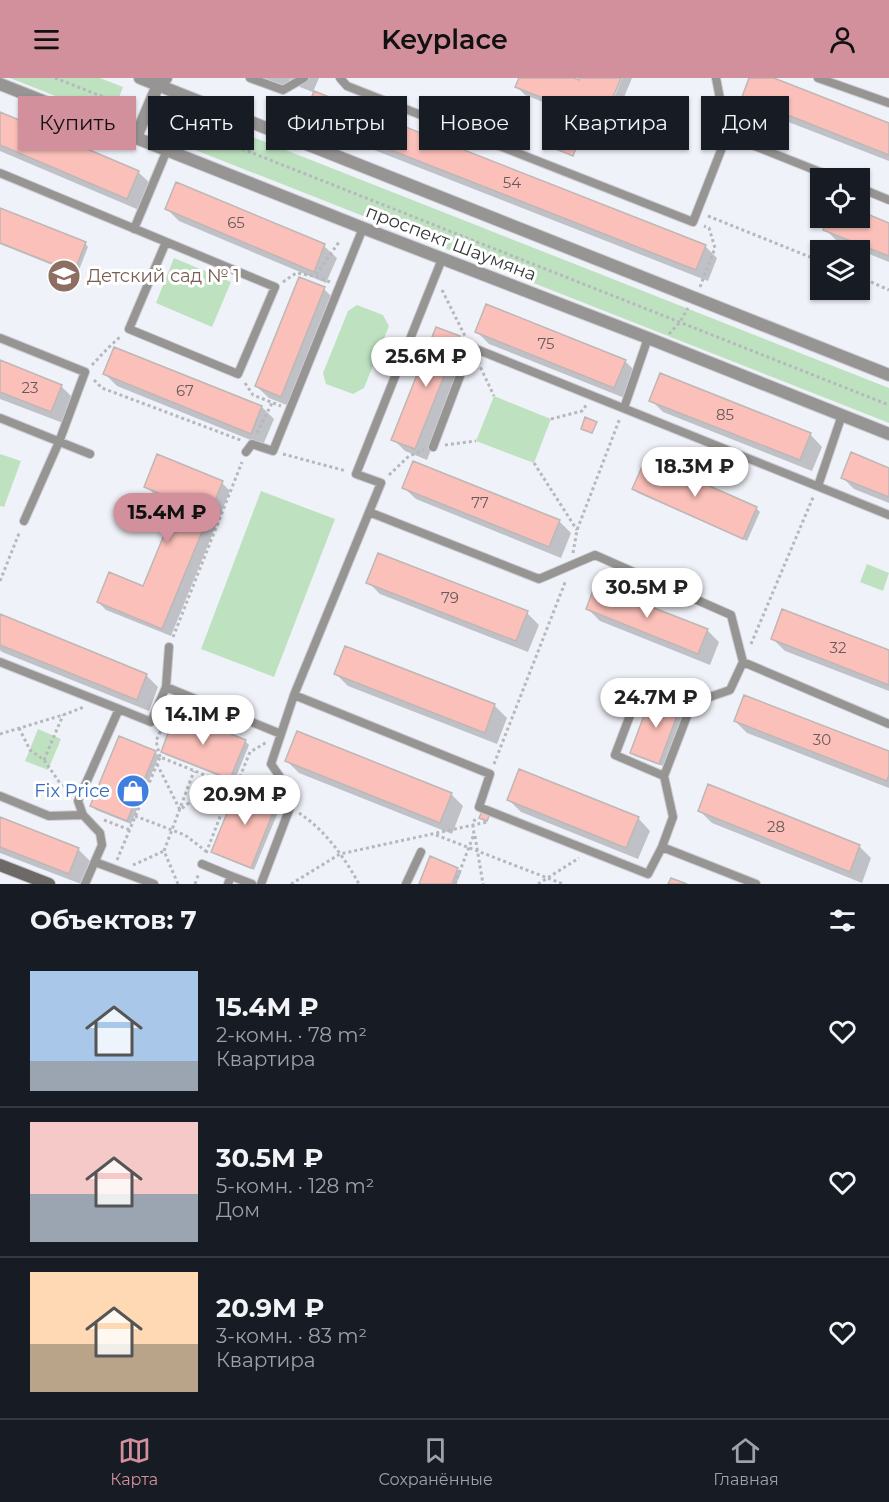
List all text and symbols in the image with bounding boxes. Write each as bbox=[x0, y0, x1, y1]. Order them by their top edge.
icon: menu bbox=[30, 23, 63, 56]
text: Keyplace bbox=[381, 23, 508, 56]
icon: person bbox=[826, 23, 859, 56]
chip: Купить bbox=[18, 96, 136, 150]
chip: Снять bbox=[148, 96, 254, 150]
chip: Фильтры bbox=[266, 96, 407, 150]
chip: Новое bbox=[419, 96, 530, 150]
chip: Квартира bbox=[542, 96, 689, 150]
chip: Дом bbox=[701, 96, 789, 150]
map controls bbox=[810, 168, 870, 300]
button: locate bbox=[810, 168, 870, 228]
house number: 54 bbox=[503, 173, 521, 192]
street label: проспект Шаумяна bbox=[363, 200, 539, 286]
house number: 65 bbox=[227, 213, 245, 232]
button: layers bbox=[810, 240, 870, 300]
school or university icon: Детский сад № 1 bbox=[46, 258, 82, 294]
place label: Детский сад № 1 bbox=[87, 265, 240, 287]
house number: 75 bbox=[537, 334, 555, 353]
pin: 25.6M ₽ bbox=[371, 337, 481, 388]
text: 25.6M ₽ bbox=[385, 344, 467, 368]
house number: 23 bbox=[22, 378, 38, 397]
house number: 67 bbox=[176, 381, 194, 400]
house number: 85 bbox=[716, 405, 734, 424]
pin: 18.3M ₽ bbox=[640, 447, 750, 498]
text: 18.3M ₽ bbox=[656, 454, 734, 478]
pin: 15.4M ₽ bbox=[112, 493, 222, 544]
house number: 77 bbox=[471, 493, 489, 512]
text: 15.4M ₽ bbox=[127, 500, 207, 524]
pin: 30.5M ₽ bbox=[592, 568, 702, 619]
text: 30.5M ₽ bbox=[606, 575, 688, 599]
house number: 79 bbox=[441, 588, 459, 607]
house number: 32 bbox=[830, 638, 846, 657]
pin: 24.7M ₽ bbox=[601, 678, 711, 729]
text: 24.7M ₽ bbox=[614, 685, 698, 709]
pin: 14.1M ₽ bbox=[148, 695, 258, 746]
text: 14.1M ₽ bbox=[165, 702, 241, 726]
house number: 30 bbox=[813, 730, 831, 749]
shop icon: Fix Price bbox=[115, 773, 151, 809]
pin: 20.9M ₽ bbox=[190, 775, 300, 826]
place label: Fix Price bbox=[34, 780, 110, 802]
text: 20.9M ₽ bbox=[203, 782, 287, 806]
house number: 28 bbox=[767, 817, 785, 836]
text: Объектов: 7 bbox=[30, 904, 197, 936]
icon: filters bbox=[826, 904, 859, 937]
text: 15.4M ₽ bbox=[216, 991, 319, 1023]
icon: home bbox=[78, 995, 150, 1067]
icon: heart bbox=[826, 1015, 859, 1048]
text: 2-комн. · 78 m² bbox=[216, 1023, 367, 1047]
text: Квартира bbox=[216, 1047, 316, 1071]
text: 30.5M ₽ bbox=[216, 1142, 323, 1174]
icon: home bbox=[78, 1146, 150, 1218]
icon: heart bbox=[826, 1166, 859, 1199]
text: 5-комн. · 128 m² bbox=[216, 1174, 374, 1198]
text: Дом bbox=[216, 1198, 260, 1222]
text: 20.9M ₽ bbox=[216, 1292, 324, 1324]
icon: home bbox=[78, 1296, 150, 1368]
icon: heart bbox=[826, 1316, 859, 1349]
text: 3-комн. · 83 m² bbox=[216, 1324, 367, 1348]
text: Квартира bbox=[216, 1348, 316, 1372]
tab: Карта bbox=[110, 1434, 158, 1489]
tab: Сохранённые bbox=[378, 1434, 493, 1489]
tab: Главная bbox=[713, 1434, 779, 1489]

